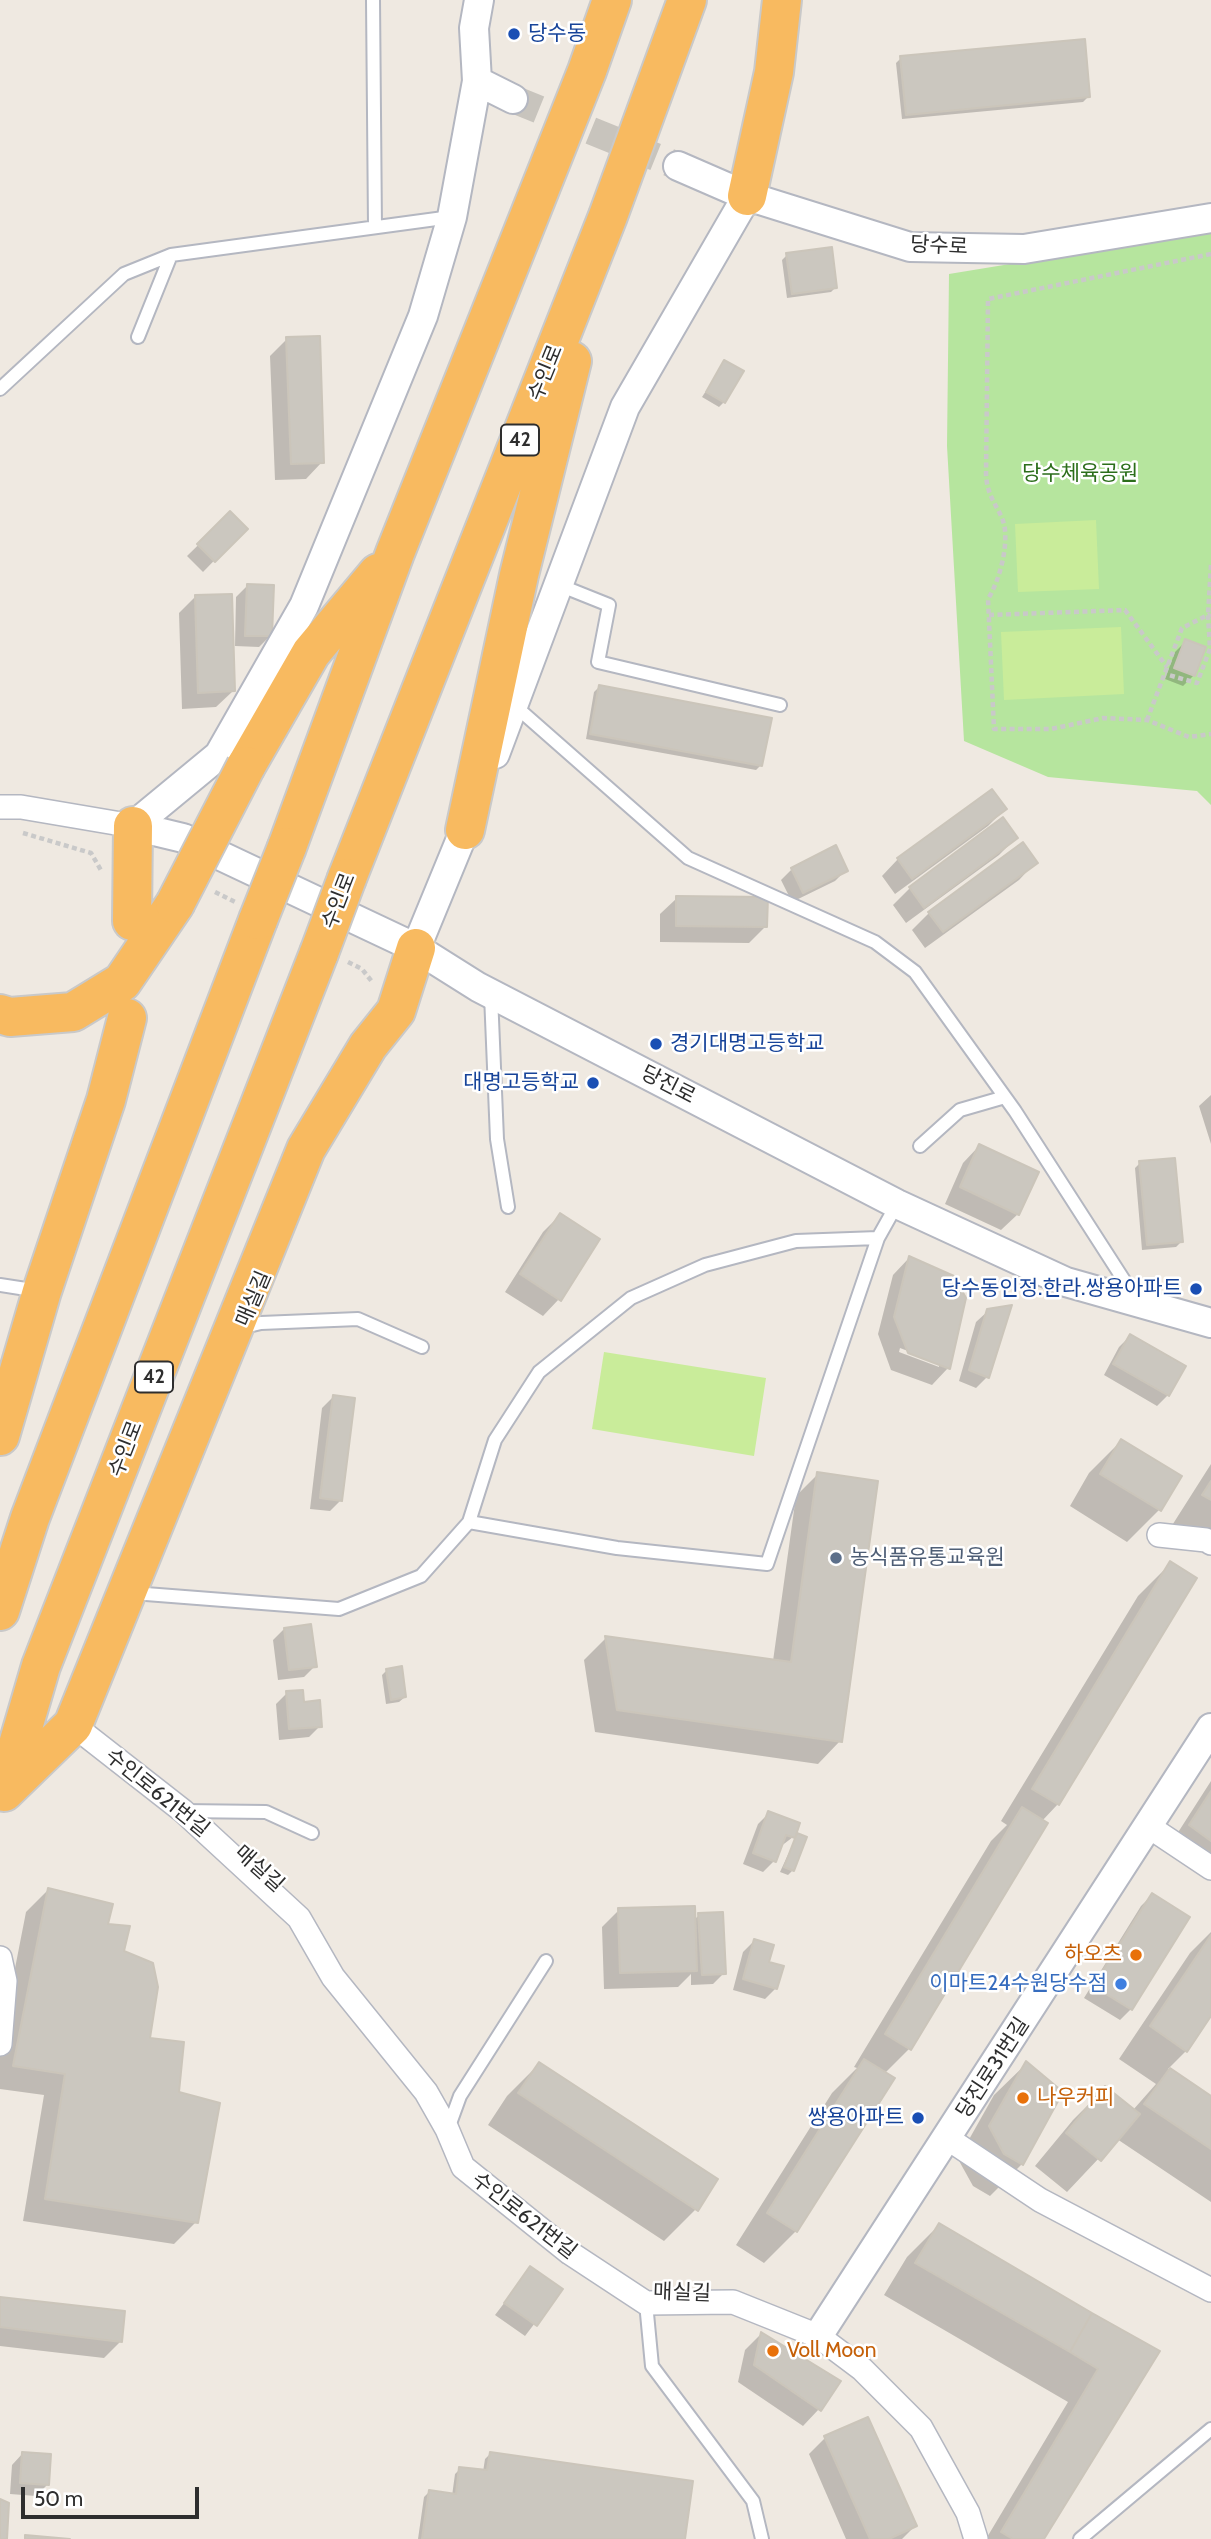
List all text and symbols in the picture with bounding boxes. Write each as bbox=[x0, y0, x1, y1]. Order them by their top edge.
place label: 당수동 bbox=[528, 21, 586, 47]
marker: 당수동 bbox=[506, 26, 522, 42]
street label: 당수로 bbox=[909, 232, 969, 260]
street label: 수인로 bbox=[523, 341, 569, 405]
road number: 42 bbox=[501, 424, 539, 456]
park label: 당수체육공원 bbox=[1022, 461, 1138, 487]
street label: 수인로 bbox=[317, 869, 361, 933]
place label: 경기대명고등학교 bbox=[670, 1031, 825, 1057]
marker: 경기대명고등학교 bbox=[648, 1036, 664, 1052]
street label: 당진로 bbox=[636, 1061, 700, 1109]
place label: 대명고등학교 bbox=[463, 1070, 579, 1096]
marker: 대명고등학교 bbox=[585, 1075, 601, 1091]
street label: 매실길 bbox=[231, 1267, 277, 1331]
place label: 당수동인정.한라.쌍용아파트 bbox=[941, 1276, 1182, 1302]
marker: 당수동인정.한라.쌍용아파트 bbox=[1188, 1281, 1204, 1297]
road number: 42 bbox=[135, 1362, 173, 1392]
street label: 수인로 bbox=[104, 1417, 148, 1481]
place label: 농식품유통교육원 bbox=[850, 1545, 1005, 1571]
marker: 농식품유통교육원 bbox=[828, 1550, 844, 1566]
street label: 수인로621번길 bbox=[100, 1743, 214, 1843]
street label: 매실길 bbox=[229, 1840, 289, 1898]
place label: 하오츠 bbox=[1064, 1942, 1122, 1968]
marker: 하오츠 bbox=[1128, 1947, 1144, 1963]
place label: 이마트24수원당수점 bbox=[929, 1971, 1107, 1997]
marker: 이마트24수원당수점 bbox=[1113, 1976, 1129, 1992]
street label: 당진로31번길 bbox=[951, 2013, 1035, 2123]
place label: 나우커피 bbox=[1037, 2085, 1114, 2111]
marker: 나우커피 bbox=[1015, 2090, 1031, 2106]
place label: 쌍용아파트 bbox=[807, 2105, 904, 2131]
marker: 쌍용아파트 bbox=[910, 2110, 926, 2126]
street label: 수인로621번길 bbox=[466, 2167, 582, 2265]
street label: 매실길 bbox=[653, 2279, 711, 2307]
place label: Voll Moon bbox=[787, 2338, 876, 2364]
marker: Voll Moon bbox=[765, 2343, 781, 2359]
scale bar bbox=[24, 2472, 203, 2516]
text: 50 m bbox=[34, 2486, 83, 2511]

